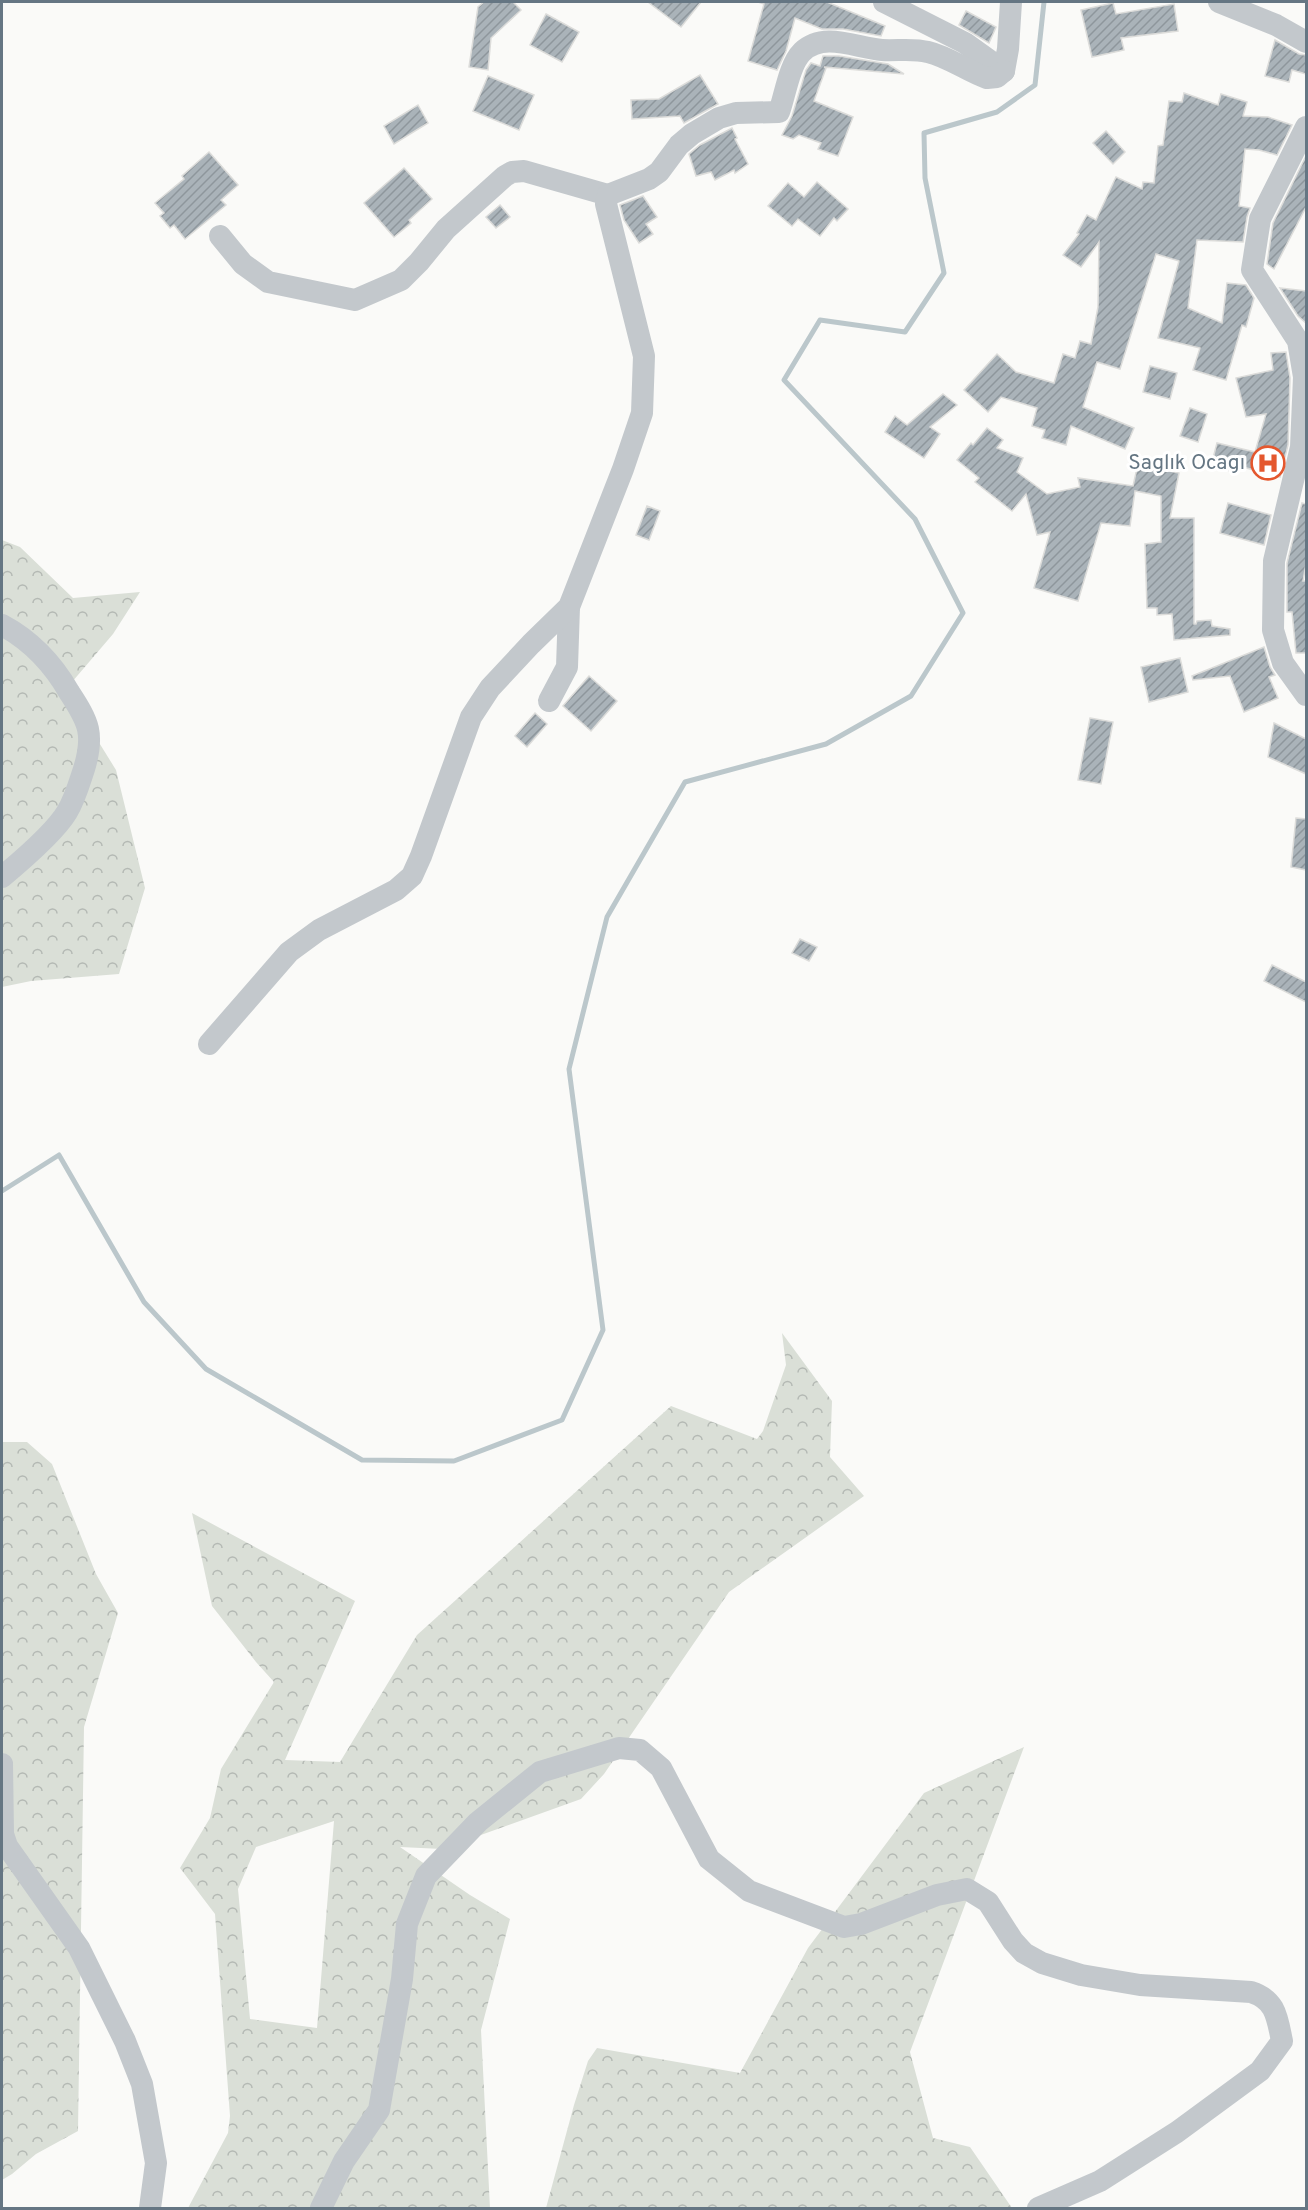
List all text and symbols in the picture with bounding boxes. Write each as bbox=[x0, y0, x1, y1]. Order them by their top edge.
hospital icon: Saglık Ocagı bbox=[1250, 445, 1286, 481]
place label: Saglık Ocagı bbox=[1128, 450, 1245, 477]

